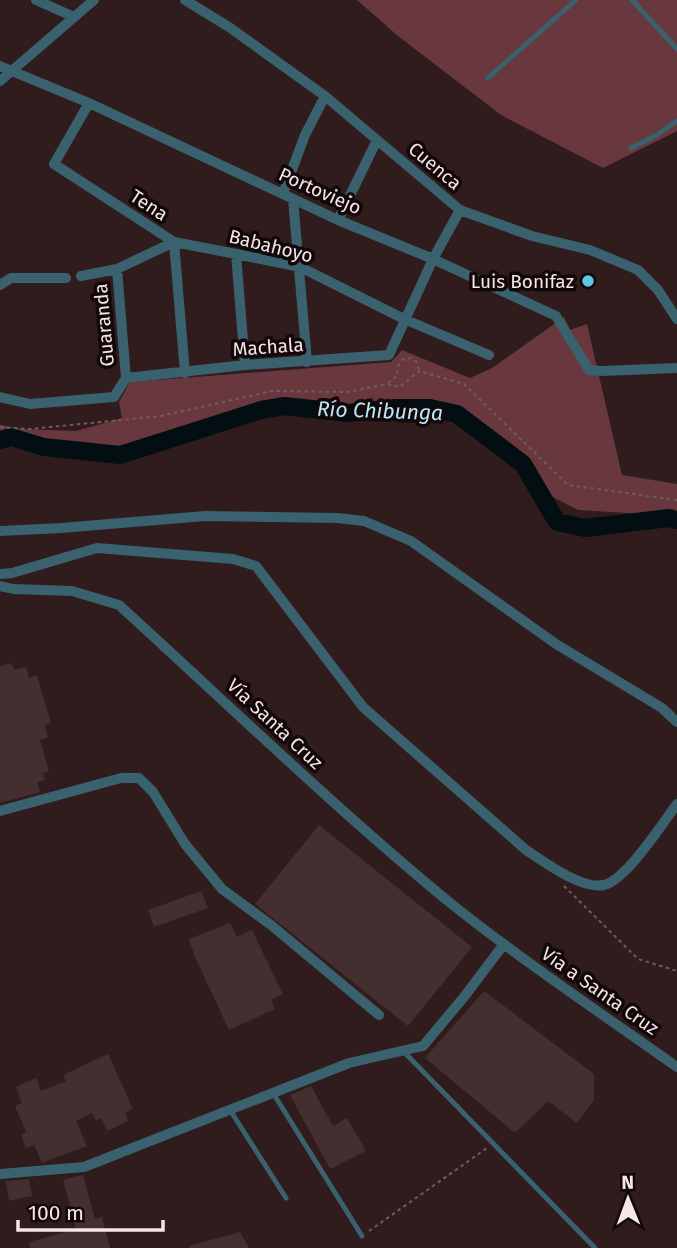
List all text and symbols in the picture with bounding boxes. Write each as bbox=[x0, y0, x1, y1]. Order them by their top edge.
street label: Cuenca bbox=[404, 137, 466, 195]
street label: Portoviejo bbox=[275, 163, 365, 219]
street label: Tena bbox=[126, 184, 172, 226]
street label: Babahoyo bbox=[227, 224, 315, 268]
place label: Luis Bonifaz bbox=[471, 270, 574, 293]
marker: Luis Bonifaz bbox=[580, 273, 596, 289]
street label: Guaranda bbox=[89, 283, 119, 367]
street label: Machala bbox=[232, 333, 304, 361]
water label: Río Chibunga bbox=[317, 396, 443, 426]
street label: Vía Santa Cruz bbox=[222, 674, 328, 774]
street label: Vía a Santa Cruz bbox=[537, 942, 663, 1040]
north arrow bbox=[593, 1164, 663, 1234]
text: N bbox=[621, 1171, 634, 1194]
scale bar bbox=[18, 1188, 163, 1232]
text: 100 m bbox=[28, 1200, 84, 1226]

